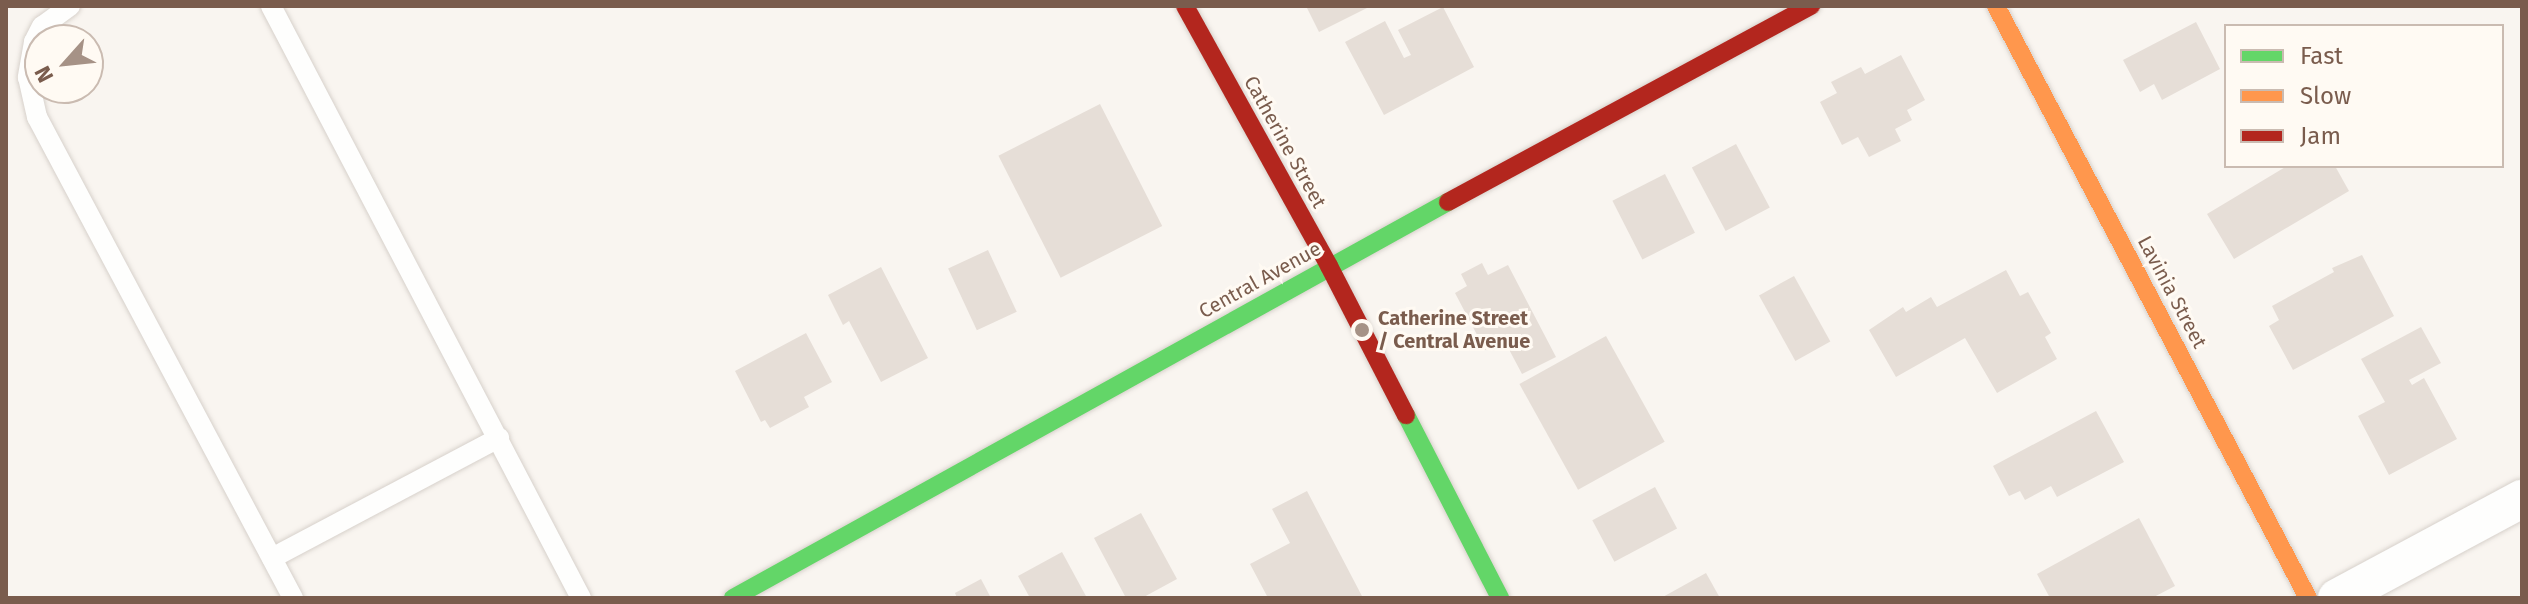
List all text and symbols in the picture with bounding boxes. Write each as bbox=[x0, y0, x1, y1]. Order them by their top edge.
north arrow bbox=[24, 24, 104, 104]
legend bbox=[2224, 24, 2504, 168]
text: Fast bbox=[2300, 42, 2343, 70]
text: N bbox=[29, 62, 59, 87]
street label: Catherine Street bbox=[1239, 72, 1331, 212]
text: Slow bbox=[2300, 82, 2351, 110]
text: Jam bbox=[2300, 122, 2341, 150]
street label: Lavinia Street bbox=[2132, 232, 2212, 352]
street label: Central Avenue bbox=[1195, 237, 1325, 323]
place label: Catherine Street / Central Avenue bbox=[1378, 306, 1530, 353]
marker: Catherine Street / Central Avenue bbox=[1353, 321, 1371, 339]

